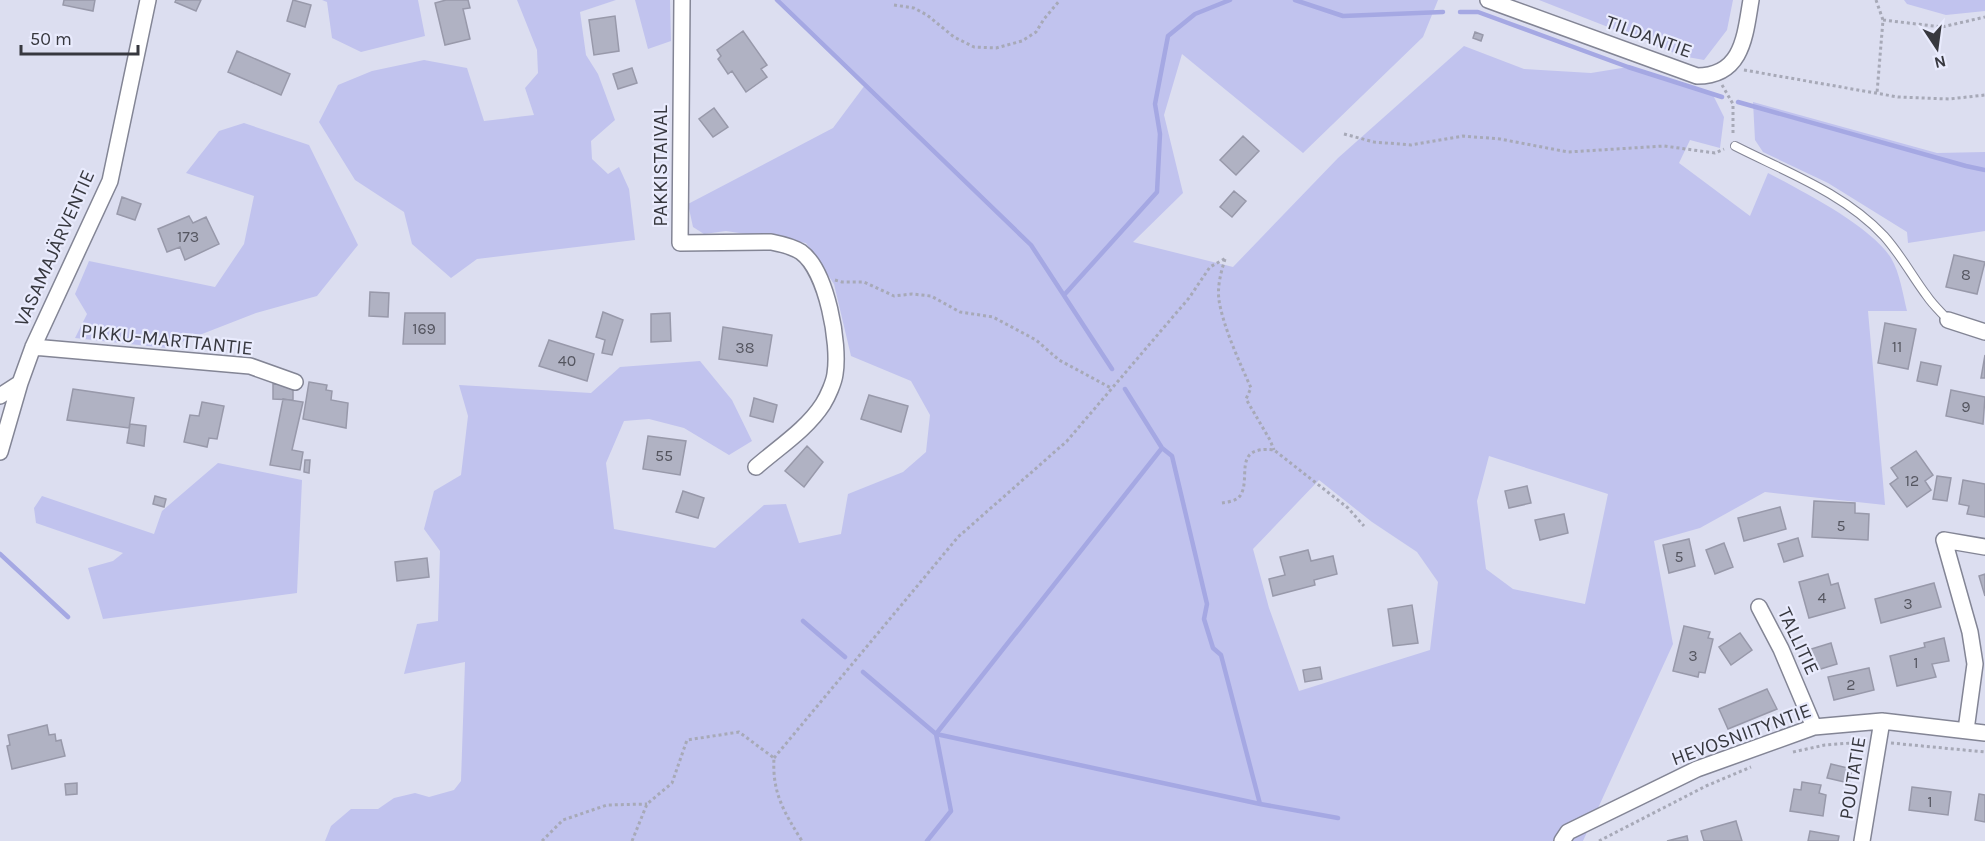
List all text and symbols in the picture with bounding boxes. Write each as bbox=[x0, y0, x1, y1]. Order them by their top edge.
street label: TILDANTIE bbox=[1603, 10, 1695, 63]
scale bar bbox=[21, 18, 138, 56]
north arrow bbox=[1907, 18, 1967, 78]
text: 50 m bbox=[30, 28, 72, 50]
text: N bbox=[1933, 52, 1948, 73]
street label: PAKKISTAIVAL bbox=[649, 105, 672, 227]
street label: VASAMAJÄRVENTIE bbox=[10, 166, 99, 330]
house number: 173 bbox=[177, 227, 199, 246]
house number: 8 bbox=[1961, 265, 1971, 284]
street label: PIKKU-MARTTANTIE bbox=[80, 319, 254, 360]
house number: 169 bbox=[412, 319, 436, 338]
house number: 11 bbox=[1892, 337, 1902, 356]
house number: 38 bbox=[735, 338, 755, 357]
house number: 40 bbox=[558, 351, 576, 370]
house number: 9 bbox=[1961, 397, 1971, 416]
house number: 55 bbox=[655, 446, 673, 465]
house number: 12 bbox=[1905, 471, 1919, 490]
house number: 5 bbox=[1836, 516, 1846, 535]
house number: 5 bbox=[1674, 547, 1684, 566]
house number: 4 bbox=[1818, 588, 1827, 607]
house number: 3 bbox=[1903, 594, 1913, 613]
street label: TALLITIE bbox=[1773, 604, 1824, 679]
house number: 3 bbox=[1688, 646, 1698, 665]
house number: 1 bbox=[1913, 653, 1919, 672]
house number: 2 bbox=[1846, 675, 1856, 694]
street label: HEVOSNIITYNTIE bbox=[1668, 699, 1814, 770]
street label: POUTATIE bbox=[1835, 735, 1870, 821]
house number: 1 bbox=[1927, 792, 1933, 811]

